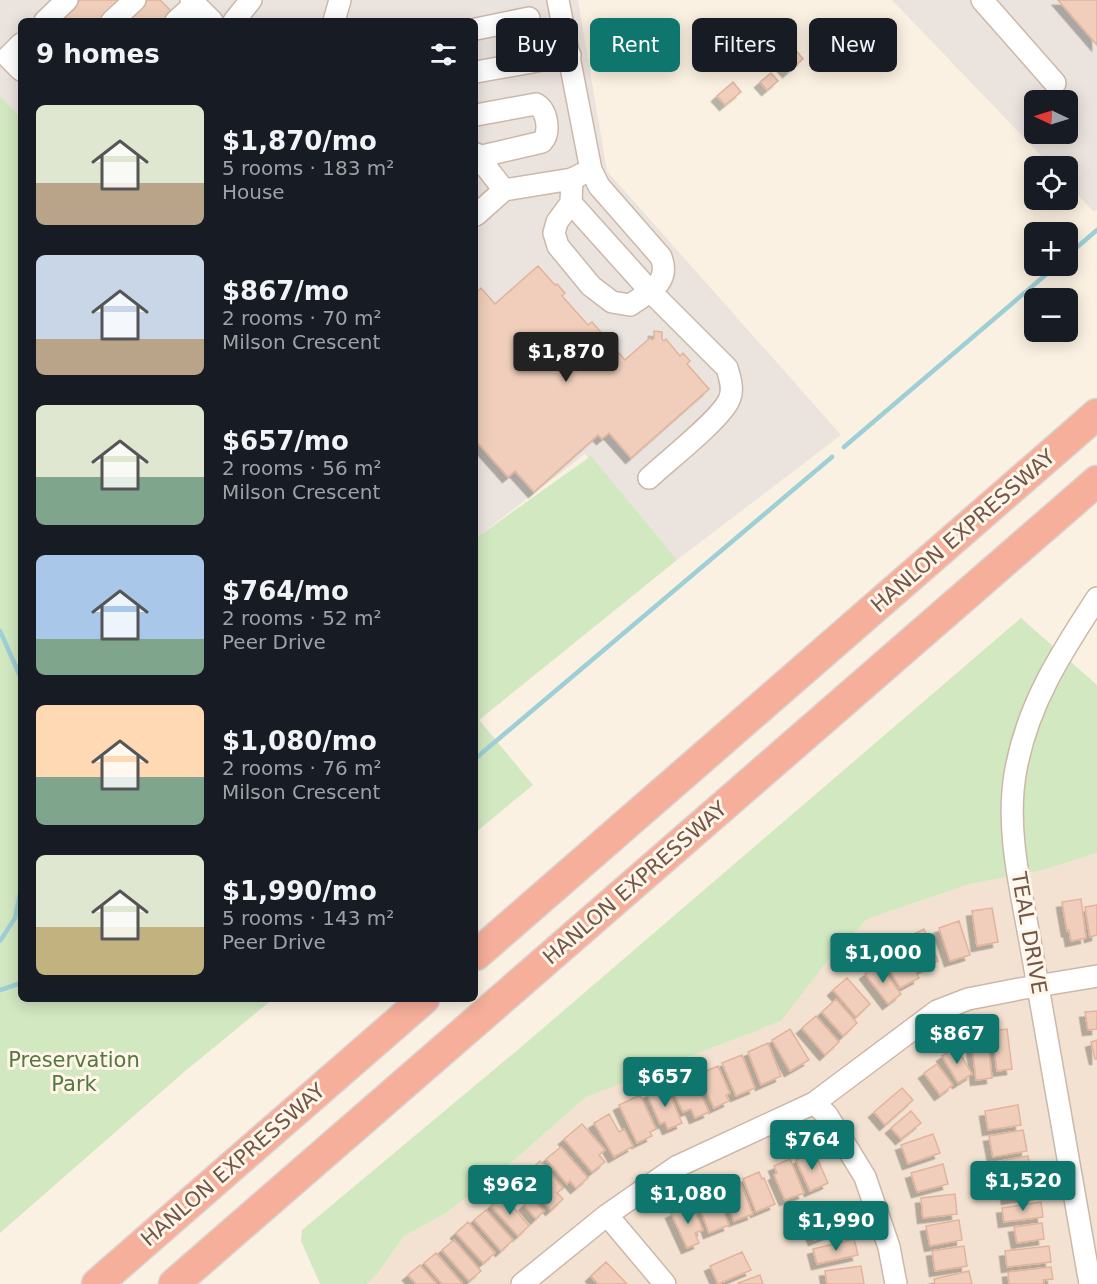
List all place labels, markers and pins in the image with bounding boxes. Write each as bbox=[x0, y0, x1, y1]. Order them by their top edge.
pin: $1,870 bbox=[517, 332, 615, 383]
pin: $1,000 bbox=[834, 933, 932, 984]
pin: $867 bbox=[921, 1014, 993, 1065]
pin: $657 bbox=[629, 1057, 701, 1108]
pin: $764 bbox=[776, 1120, 848, 1171]
pin: $1,520 bbox=[974, 1161, 1072, 1212]
pin: $962 bbox=[474, 1165, 546, 1216]
pin: $1,080 bbox=[639, 1174, 737, 1225]
pin: $1,990 bbox=[787, 1201, 885, 1252]

